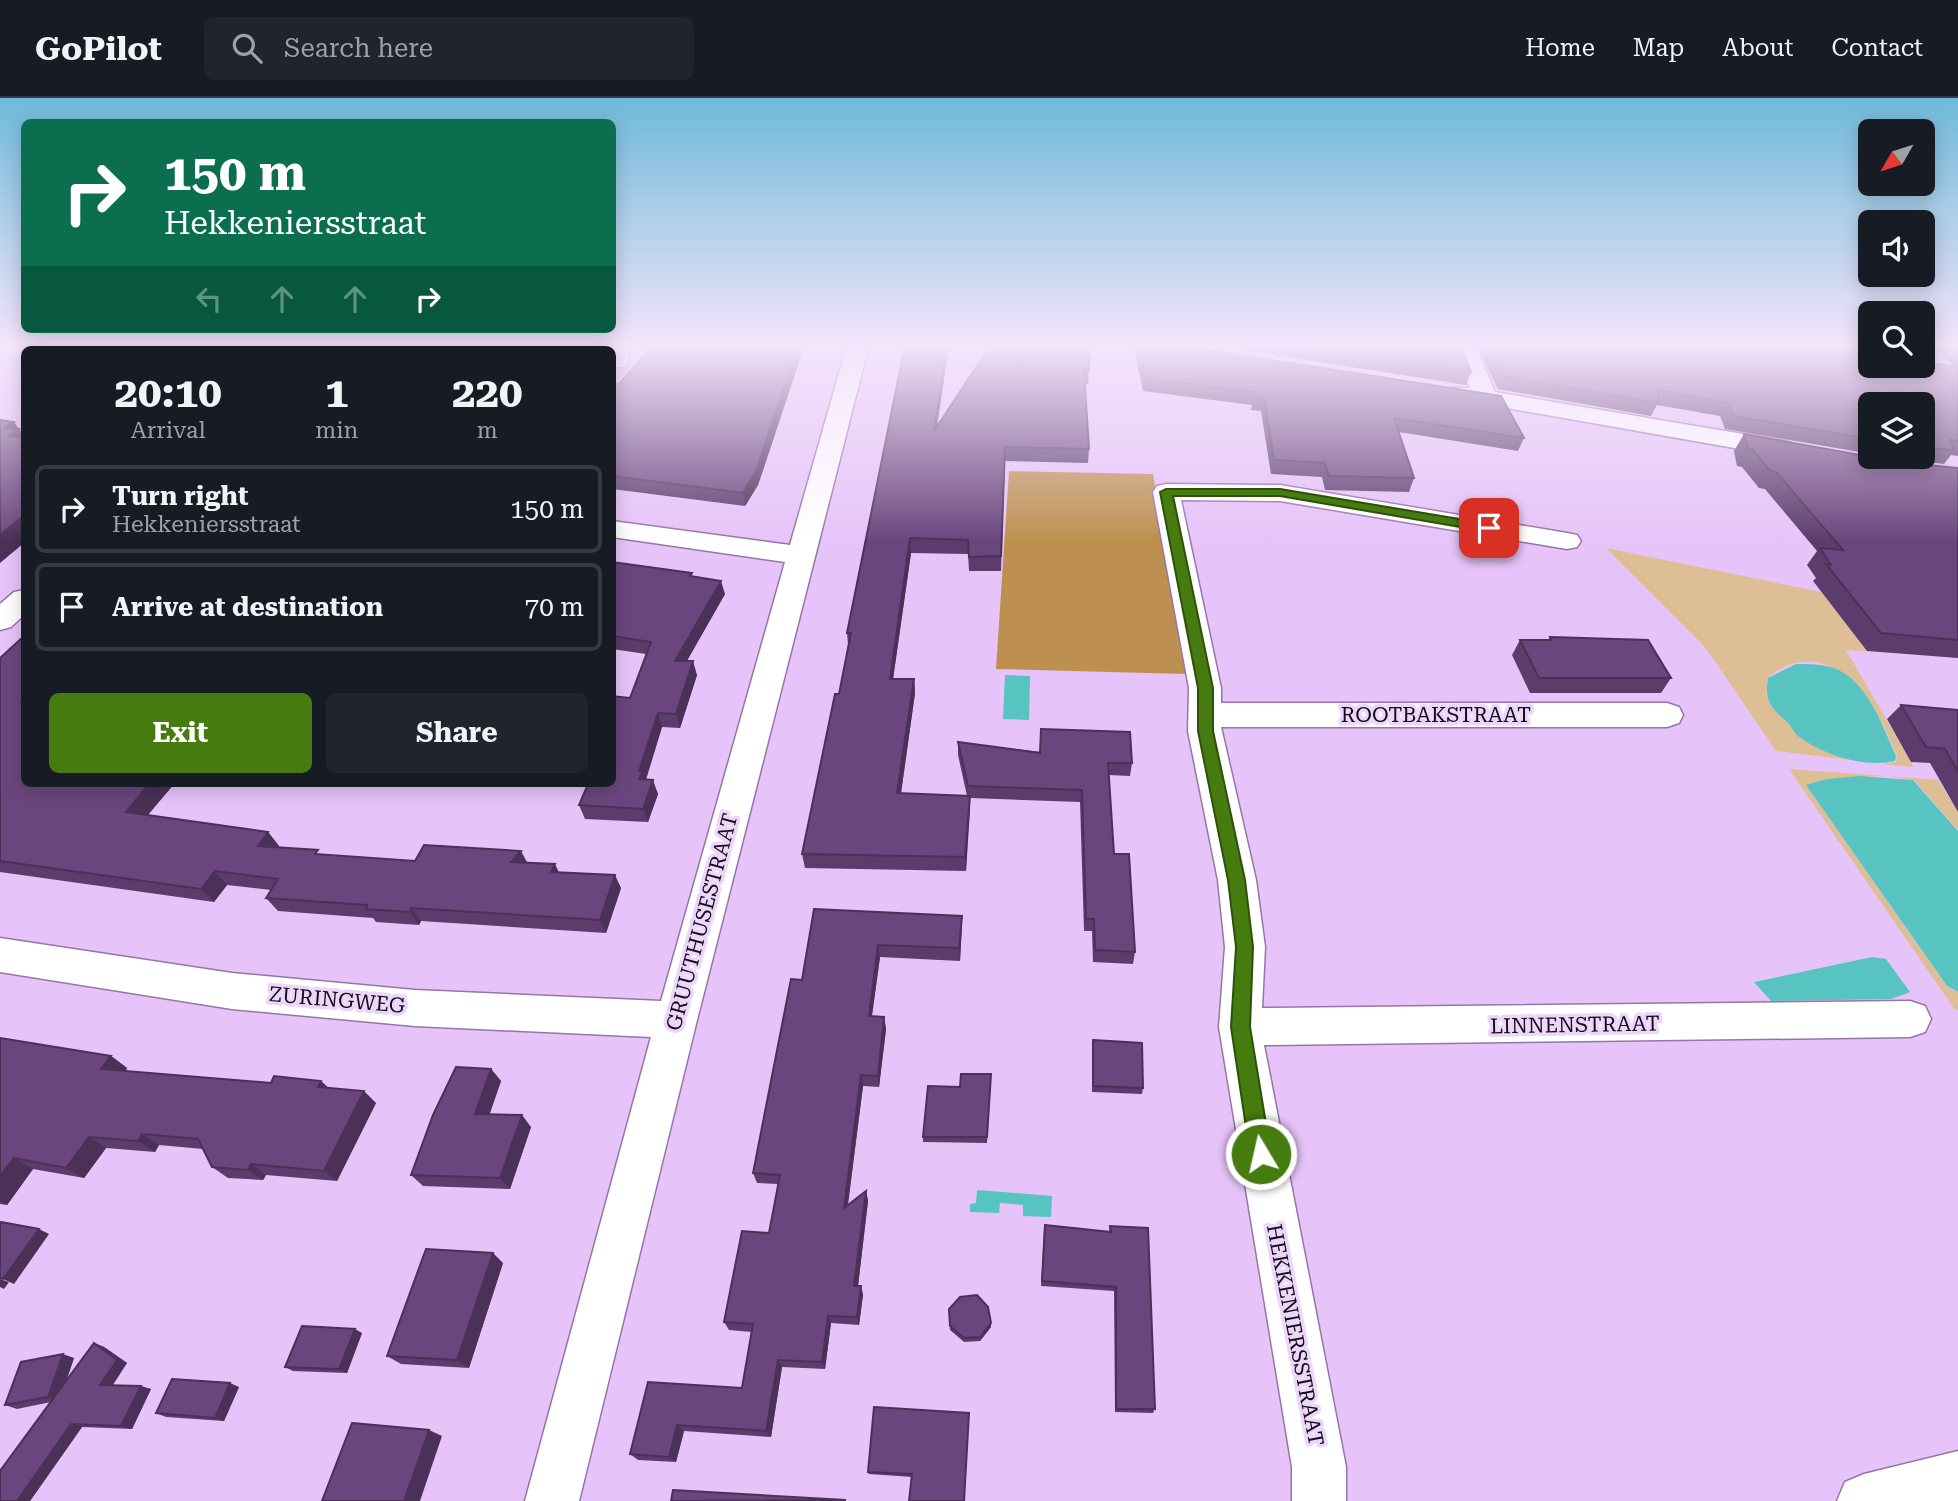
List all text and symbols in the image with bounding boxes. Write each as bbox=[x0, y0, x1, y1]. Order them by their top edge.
search box bbox=[204, 17, 694, 80]
text: GoPilot bbox=[35, 29, 162, 68]
icon: search bbox=[228, 29, 266, 67]
text: Search here bbox=[284, 33, 433, 63]
text: Home bbox=[1525, 34, 1595, 62]
text: Map bbox=[1633, 34, 1684, 62]
text: About bbox=[1722, 34, 1793, 62]
text: Contact bbox=[1831, 34, 1923, 62]
north arrow bbox=[1858, 119, 1936, 196]
map controls bbox=[1858, 119, 1935, 469]
text: 150 m bbox=[164, 145, 306, 202]
icon: right bbox=[49, 147, 140, 238]
text: Hekkeniersstraat bbox=[164, 204, 427, 242]
button: sound bbox=[1858, 210, 1935, 287]
icon: left bbox=[190, 280, 228, 318]
icon: ahead bbox=[263, 280, 301, 318]
icon: ahead bbox=[336, 280, 374, 318]
icon: right bbox=[409, 280, 447, 318]
button: search bbox=[1858, 301, 1935, 378]
text: 20:10 bbox=[115, 368, 222, 417]
text: 1 bbox=[325, 368, 349, 417]
text: 220 bbox=[452, 368, 522, 417]
button: layers bbox=[1858, 392, 1935, 469]
text: Arrival bbox=[131, 417, 205, 444]
text: min bbox=[315, 417, 358, 444]
text: m bbox=[477, 417, 498, 444]
text: Turn right bbox=[112, 481, 248, 511]
icon: right bbox=[53, 490, 91, 528]
text: 150 m bbox=[510, 494, 584, 524]
pin bbox=[1459, 498, 1519, 558]
icon: arrive bbox=[1470, 509, 1508, 547]
text: Hekkeniersstraat bbox=[112, 511, 301, 538]
icon: arrive bbox=[53, 588, 91, 626]
text: Arrive at destination bbox=[112, 592, 383, 622]
text: 70 m bbox=[525, 592, 584, 622]
button: Exit bbox=[49, 693, 312, 773]
button: Share bbox=[326, 693, 588, 773]
street label: ROOTBAKSTRAAT bbox=[1341, 703, 1531, 727]
street label: GRUUTHUSESTRAAT bbox=[661, 811, 743, 1033]
street label: ZURINGWEG bbox=[268, 982, 406, 1018]
street label: LINNENSTRAAT bbox=[1490, 1012, 1660, 1038]
position arrow bbox=[1224, 1117, 1298, 1191]
street label: HEKKENIERSSTRAAT bbox=[1262, 1222, 1328, 1448]

